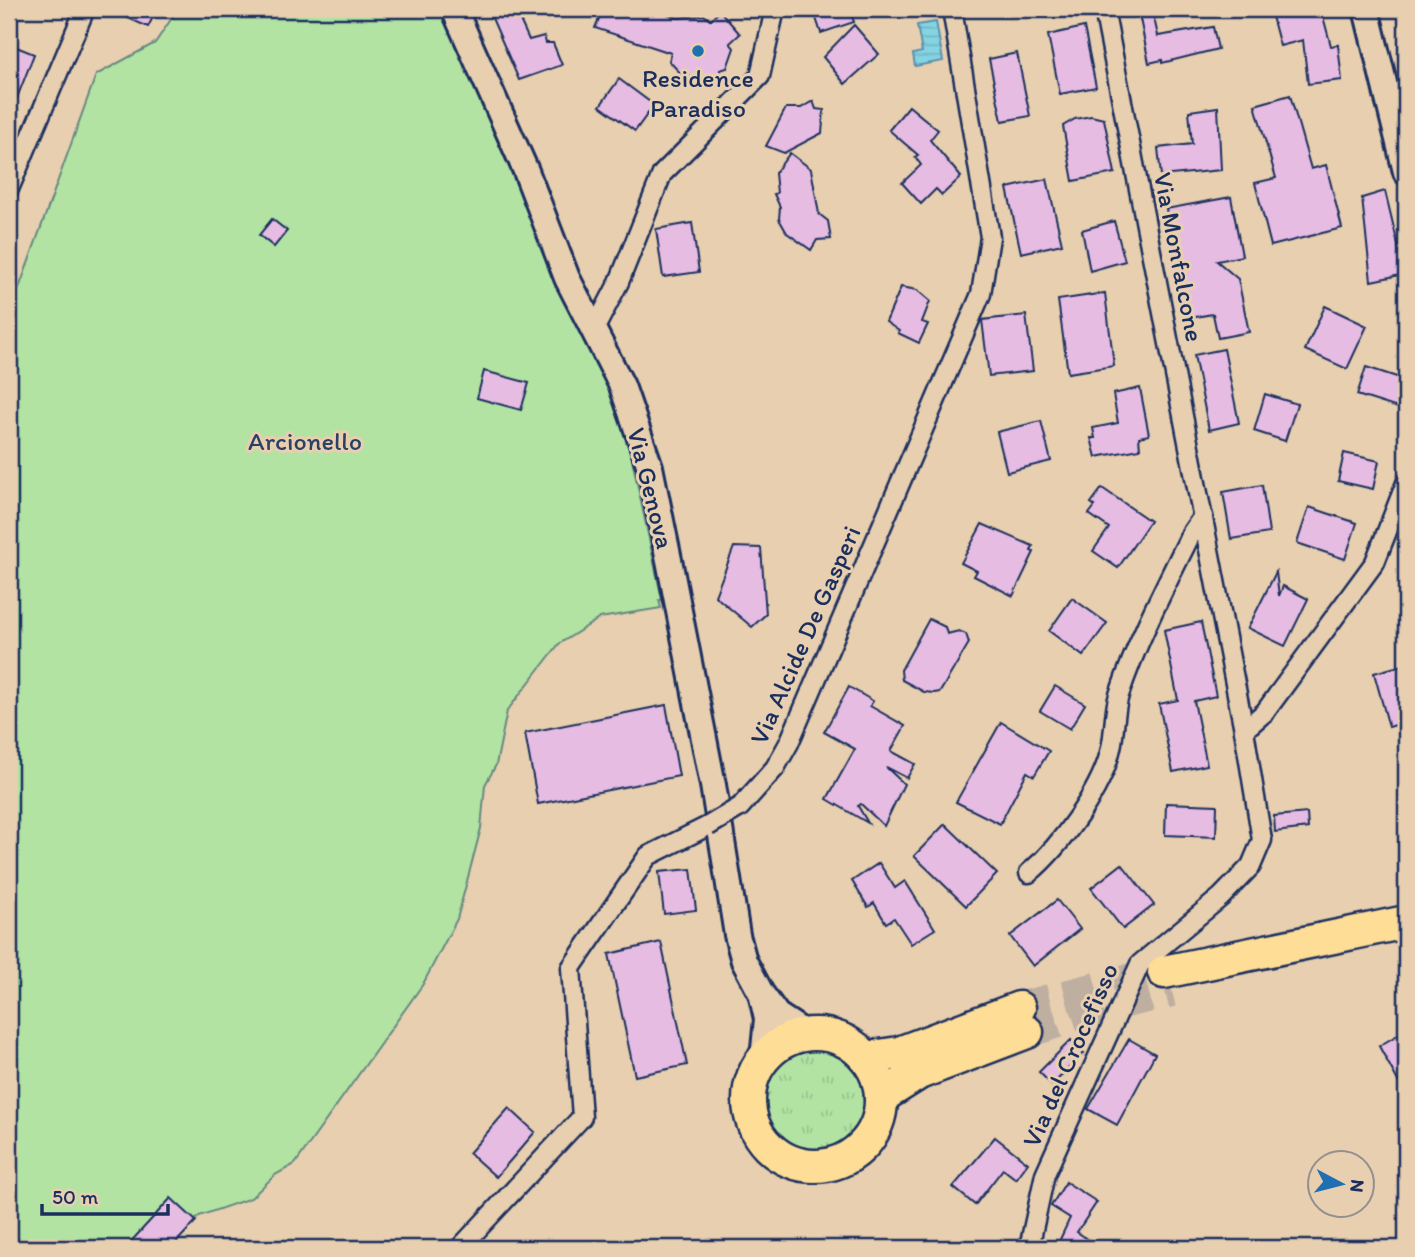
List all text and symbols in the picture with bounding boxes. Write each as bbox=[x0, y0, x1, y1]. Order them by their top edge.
marker: Residence Paradiso bbox=[690, 43, 706, 59]
place label: Residence Paradiso bbox=[642, 62, 754, 124]
street label: Via Monfalcone bbox=[1147, 170, 1211, 344]
street label: Via Genova bbox=[621, 424, 682, 552]
park label: Arcionello bbox=[248, 425, 362, 457]
street label: Via Alcide De Gasperi bbox=[742, 521, 868, 749]
street label: Via del Crocefisso bbox=[1015, 958, 1125, 1152]
north arrow bbox=[1306, 1148, 1376, 1218]
scale bar bbox=[42, 1173, 168, 1217]
text: N bbox=[1345, 1178, 1370, 1194]
text: 50 m bbox=[52, 1184, 99, 1209]

